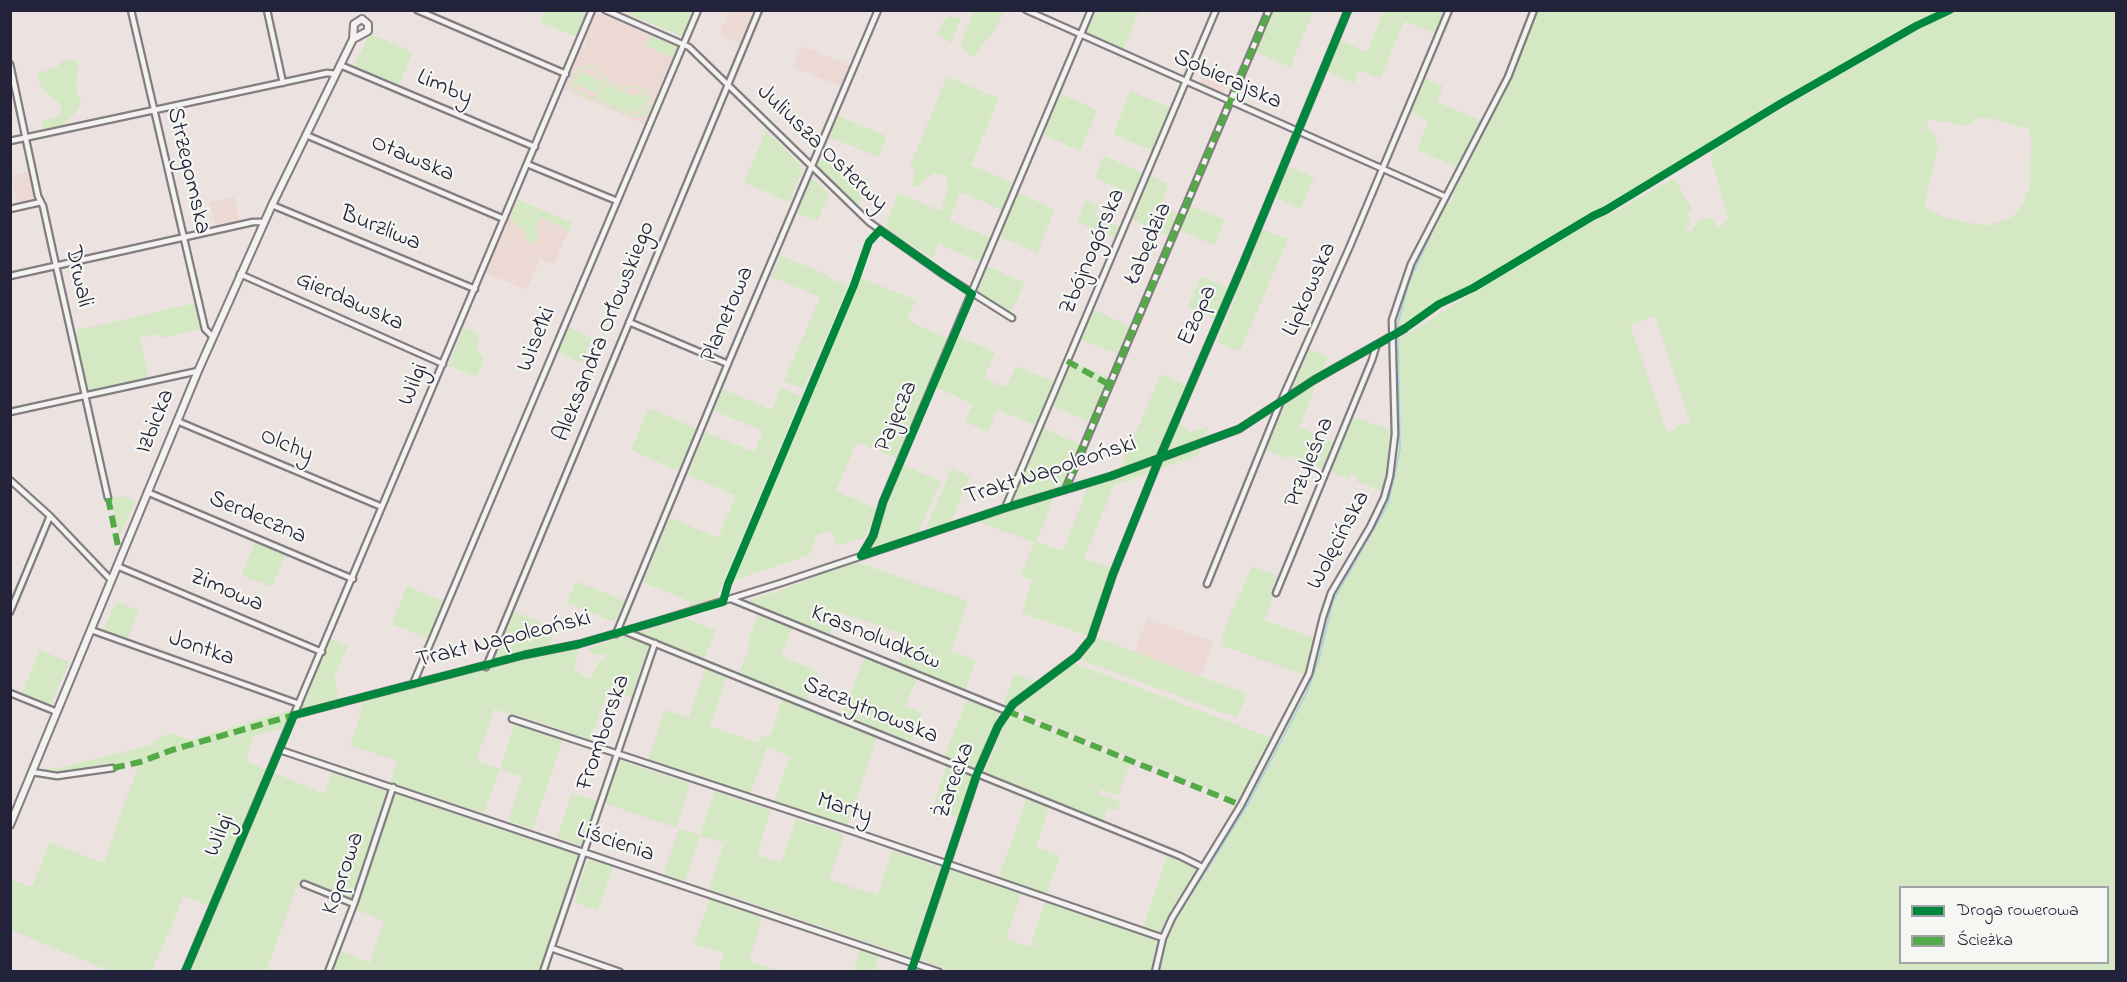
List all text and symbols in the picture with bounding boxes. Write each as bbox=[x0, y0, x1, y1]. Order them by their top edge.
street label: Sobierajska bbox=[1168, 44, 1286, 118]
street label: Limby bbox=[412, 64, 476, 114]
street label: Juliusza Osterwy bbox=[749, 79, 893, 219]
street label: Strzegomska bbox=[158, 105, 216, 237]
street label: Otawska bbox=[366, 130, 458, 190]
street label: Zbójnogórska bbox=[1055, 185, 1133, 319]
street label: Łabędzia bbox=[1120, 199, 1180, 289]
street label: Burzliwa bbox=[335, 201, 425, 259]
street label: Aleksandra Orłowskiego bbox=[549, 218, 663, 446]
street label: Lipkowska bbox=[1278, 238, 1344, 342]
street label: Drwali bbox=[56, 244, 98, 310]
street label: Planetowa bbox=[696, 263, 762, 367]
street label: Gierdawska bbox=[290, 266, 408, 340]
street label: Ezopa bbox=[1173, 281, 1225, 351]
street label: Wisełki bbox=[512, 303, 564, 377]
street label: Wilgi bbox=[393, 359, 437, 411]
street label: Pajęcza bbox=[870, 377, 926, 457]
street label: Izbicka bbox=[131, 386, 183, 458]
street label: Przyleśna bbox=[1280, 414, 1342, 512]
street label: Olchy bbox=[255, 423, 317, 471]
street label: Trakt Napoleoński bbox=[962, 431, 1140, 513]
street label: Serdeczna bbox=[204, 486, 310, 552]
street label: Wolęcińska bbox=[1302, 487, 1378, 595]
street label: Zimowa bbox=[185, 564, 267, 620]
street label: Krasnoludków bbox=[806, 600, 944, 678]
street label: Trakt Napoleoński bbox=[414, 605, 594, 677]
street label: Jontka bbox=[164, 625, 238, 675]
street label: Fromborska bbox=[572, 671, 638, 795]
street label: Szczytnowska bbox=[798, 672, 942, 752]
street label: Żarecka bbox=[929, 739, 983, 823]
street label: Marty bbox=[813, 788, 875, 832]
street label: Wilgi bbox=[199, 810, 243, 862]
street label: Liścienia bbox=[572, 817, 658, 871]
street label: Koprowa bbox=[317, 829, 373, 919]
legend bbox=[1899, 886, 2109, 964]
text: Droga rowerowa bbox=[1957, 898, 2079, 924]
text: Ścieżka bbox=[1957, 928, 2013, 954]

